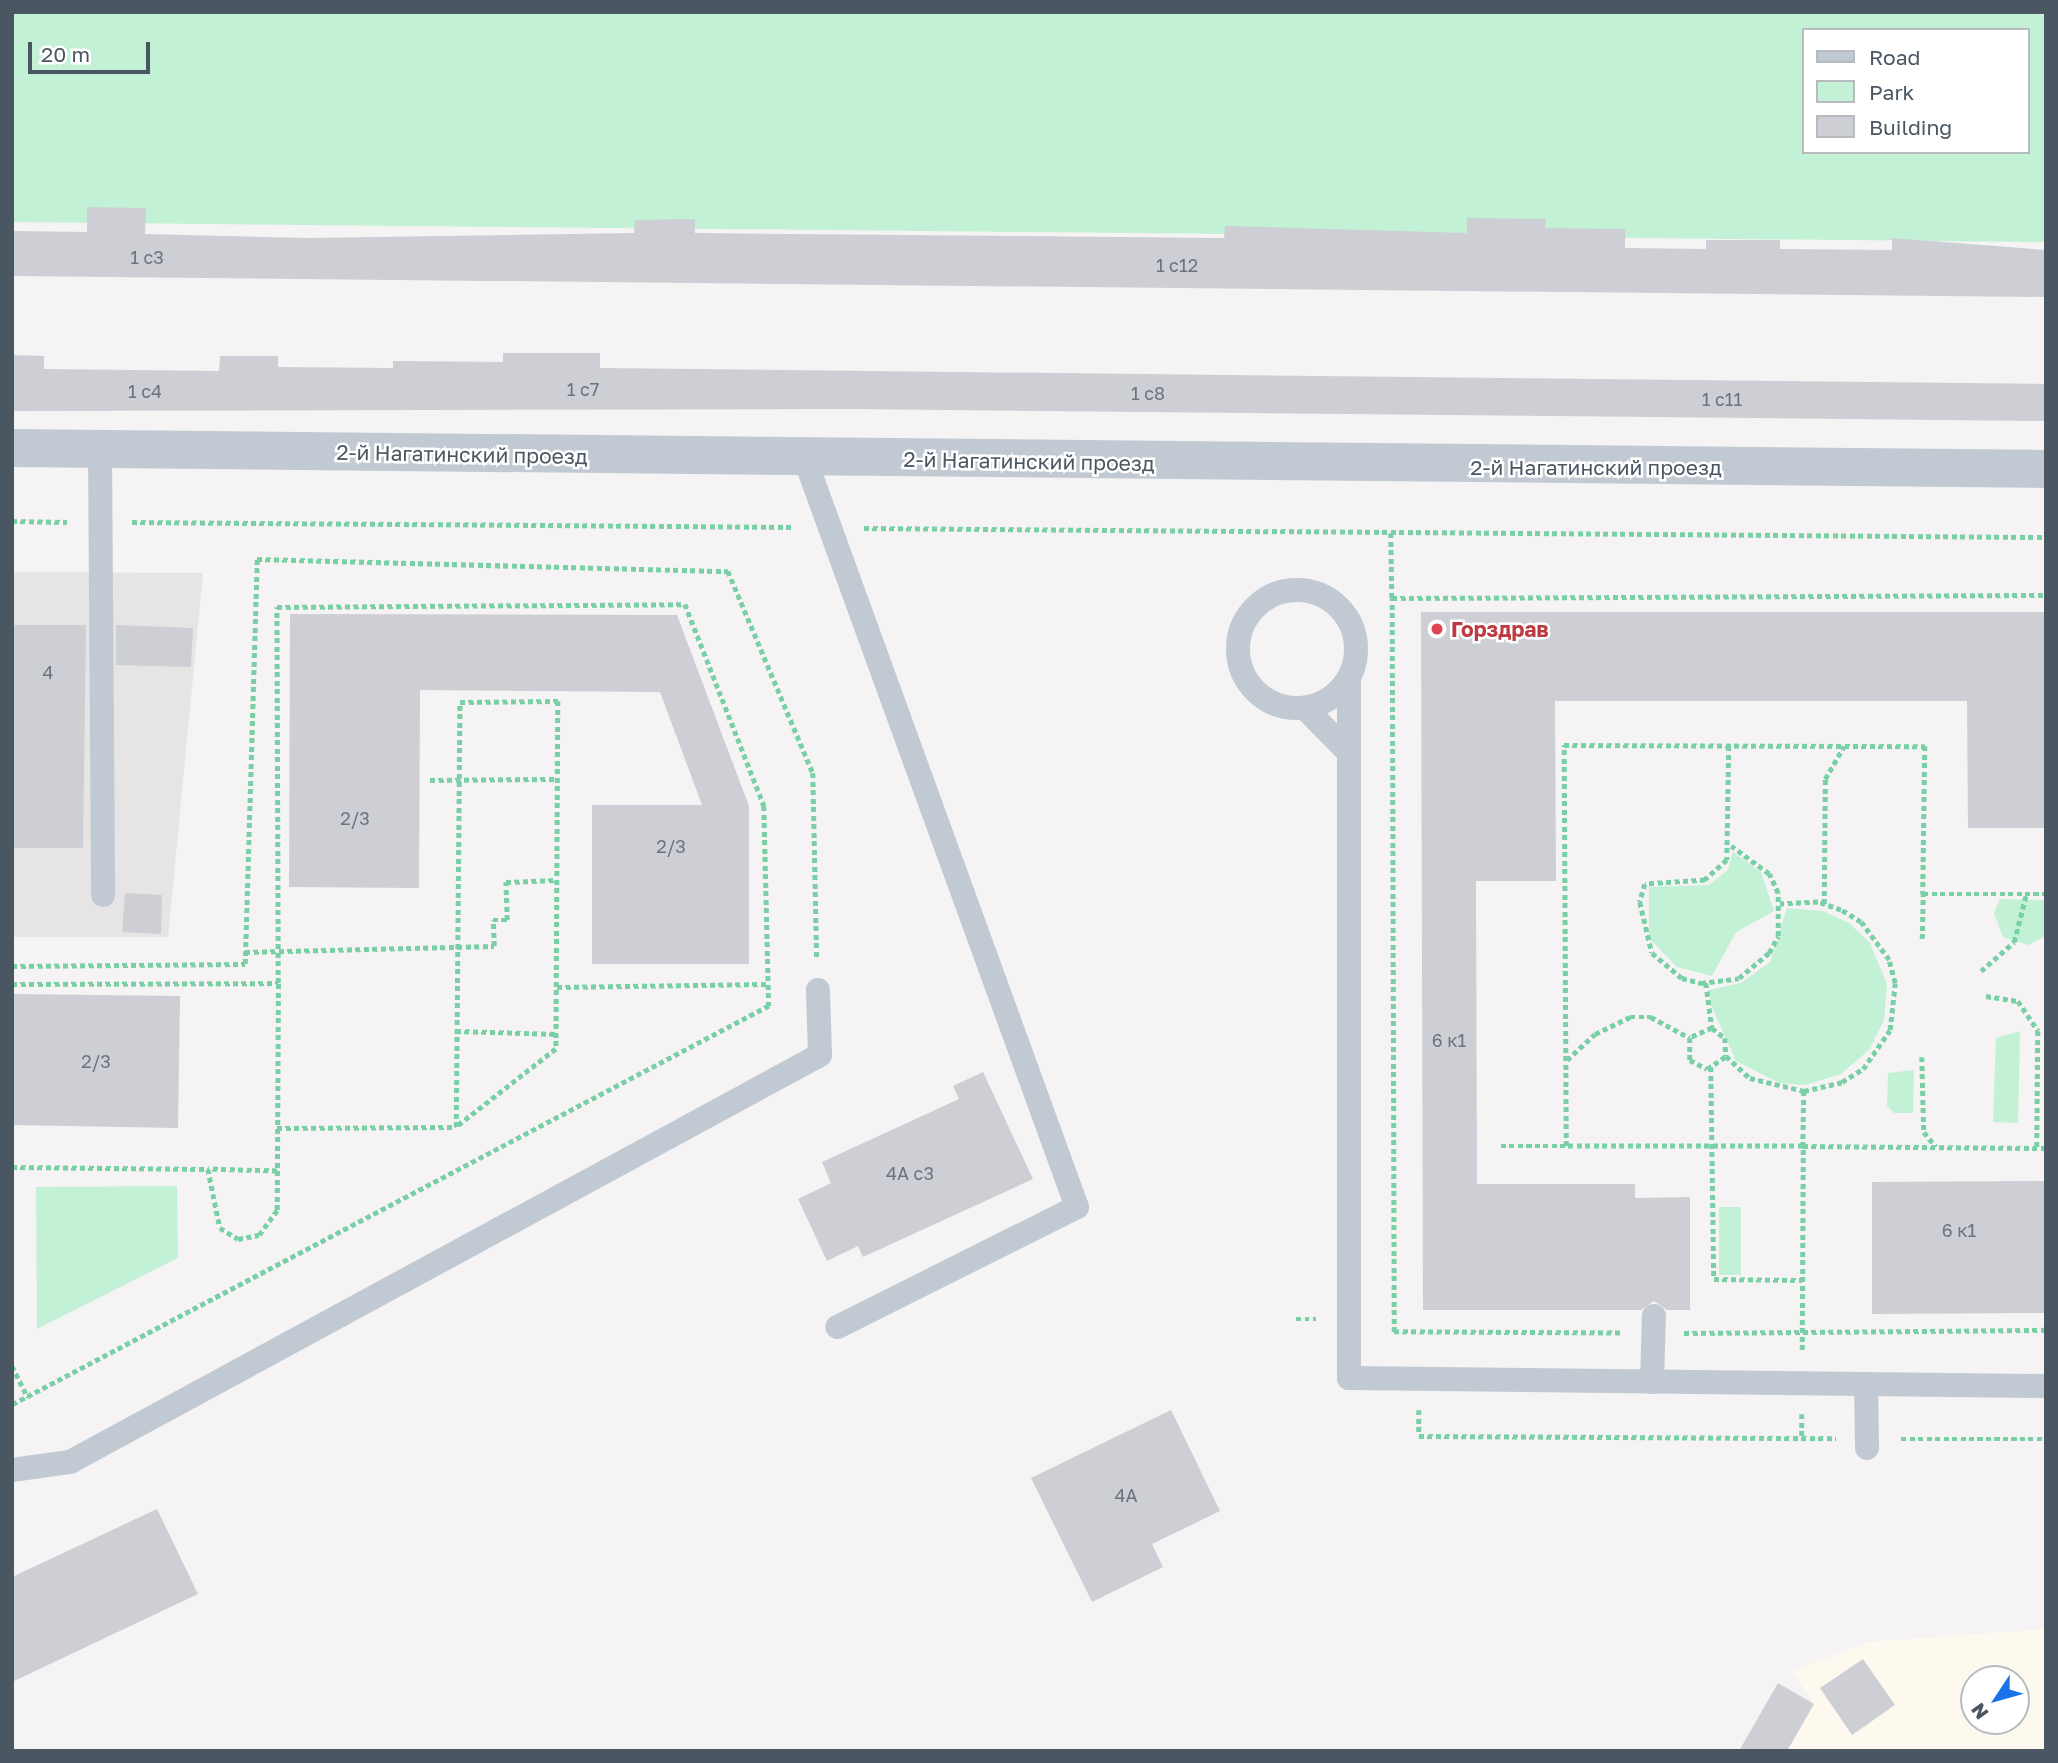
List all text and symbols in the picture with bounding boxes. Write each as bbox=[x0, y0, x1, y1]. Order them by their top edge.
scale bar bbox=[32, 28, 154, 72]
legend bbox=[1802, 28, 2030, 154]
text: 20 m bbox=[41, 41, 90, 67]
text: Road bbox=[1869, 44, 1920, 70]
text: Park bbox=[1869, 79, 1914, 105]
text: Building bbox=[1869, 114, 1952, 140]
house number: 1 с3 bbox=[130, 246, 164, 268]
house number: 1 с12 bbox=[1156, 254, 1198, 276]
house number: 1 с7 bbox=[567, 378, 599, 400]
house number: 1 с4 bbox=[128, 380, 162, 402]
house number: 1 с8 bbox=[1131, 382, 1165, 404]
house number: 1 с11 bbox=[1702, 388, 1742, 410]
street label: 2-й Нагатинский проезд bbox=[336, 439, 588, 469]
street label: 2-й Нагатинский проезд bbox=[903, 446, 1155, 476]
street label: 2-й Нагатинский проезд bbox=[1470, 454, 1722, 480]
place label: Горздрав bbox=[1451, 616, 1549, 642]
marker: Горздрав bbox=[1429, 621, 1445, 637]
house number: 4 bbox=[43, 661, 53, 683]
house number: 2/3 bbox=[340, 807, 370, 829]
house number: 2/3 bbox=[656, 835, 686, 857]
house number: 6 к1 bbox=[1432, 1029, 1466, 1051]
house number: 2/3 bbox=[81, 1050, 111, 1072]
house number: 4А с3 bbox=[886, 1162, 934, 1184]
house number: 6 к1 bbox=[1942, 1219, 1976, 1241]
house number: 4А bbox=[1114, 1484, 1138, 1506]
north arrow bbox=[1960, 1665, 2030, 1735]
text: N bbox=[1966, 1699, 1993, 1724]

